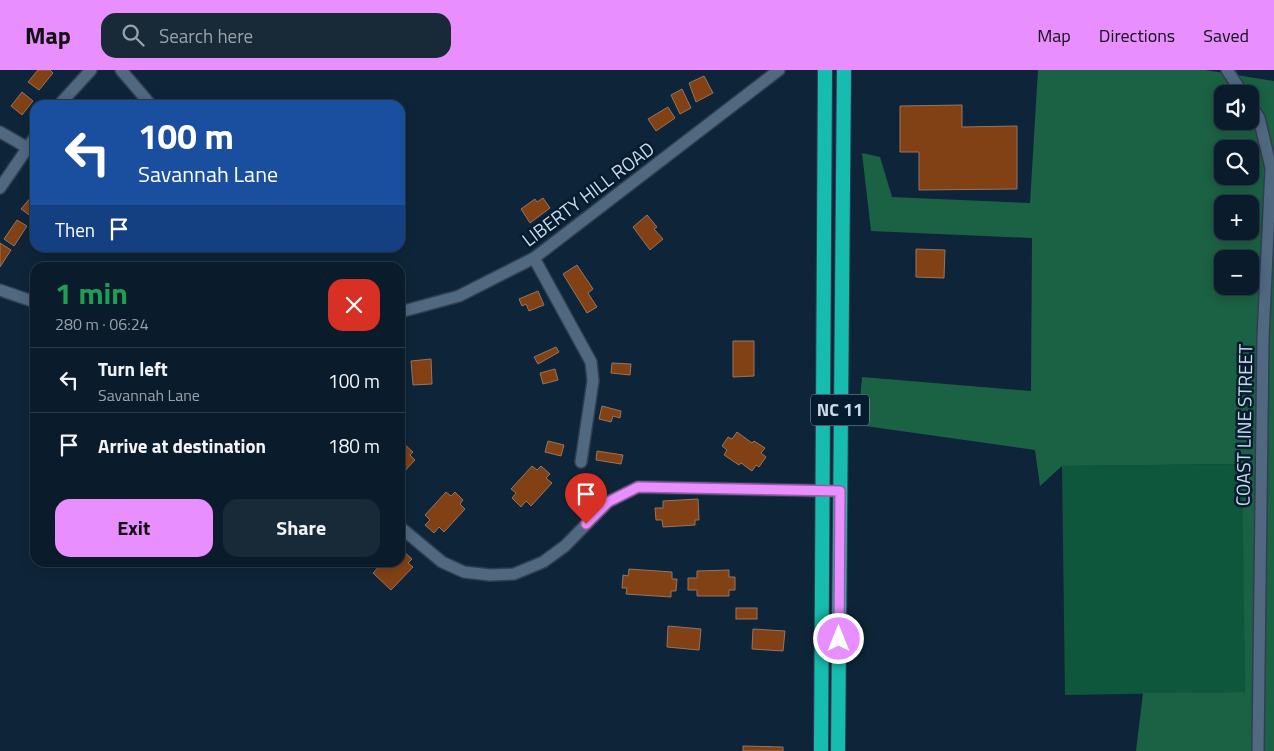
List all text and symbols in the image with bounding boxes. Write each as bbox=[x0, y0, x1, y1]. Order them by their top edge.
search box bbox=[101, 13, 451, 58]
text: Map bbox=[25, 17, 71, 53]
icon: search bbox=[119, 21, 147, 49]
text: Search here bbox=[159, 21, 253, 50]
text: Map bbox=[1037, 22, 1071, 49]
text: Directions bbox=[1099, 22, 1175, 49]
text: Saved bbox=[1203, 22, 1249, 49]
map controls bbox=[1214, 85, 1259, 295]
button: sound bbox=[1214, 85, 1259, 130]
text: 100 m bbox=[138, 109, 234, 163]
icon: left bbox=[55, 120, 120, 185]
street label: LIBERTY HILL ROAD bbox=[515, 134, 660, 253]
button: search bbox=[1214, 140, 1259, 185]
text: Savannah Lane bbox=[138, 157, 278, 191]
button: + bbox=[1214, 195, 1259, 240]
text: Then bbox=[55, 215, 95, 244]
icon: arrive bbox=[105, 215, 133, 243]
button: − bbox=[1214, 250, 1259, 295]
text: 1 min bbox=[55, 270, 128, 316]
button: close bbox=[328, 279, 380, 331]
text: 280 m · 06:24 bbox=[55, 312, 149, 336]
street label: COAST LINE STREET bbox=[1228, 344, 1259, 506]
text: Turn left bbox=[98, 354, 168, 383]
icon: left bbox=[55, 366, 83, 394]
text: 100 m bbox=[328, 366, 380, 395]
text: Savannah Lane bbox=[98, 383, 200, 407]
road number: NC 11 bbox=[811, 394, 869, 426]
icon: arrive bbox=[55, 431, 83, 459]
text: Arrive at destination bbox=[98, 431, 266, 460]
text: 180 m bbox=[328, 431, 380, 460]
pin bbox=[565, 473, 607, 524]
icon: arrive bbox=[572, 480, 600, 508]
button: Exit bbox=[55, 499, 213, 557]
button: Share bbox=[223, 499, 380, 557]
position arrow bbox=[812, 612, 864, 664]

